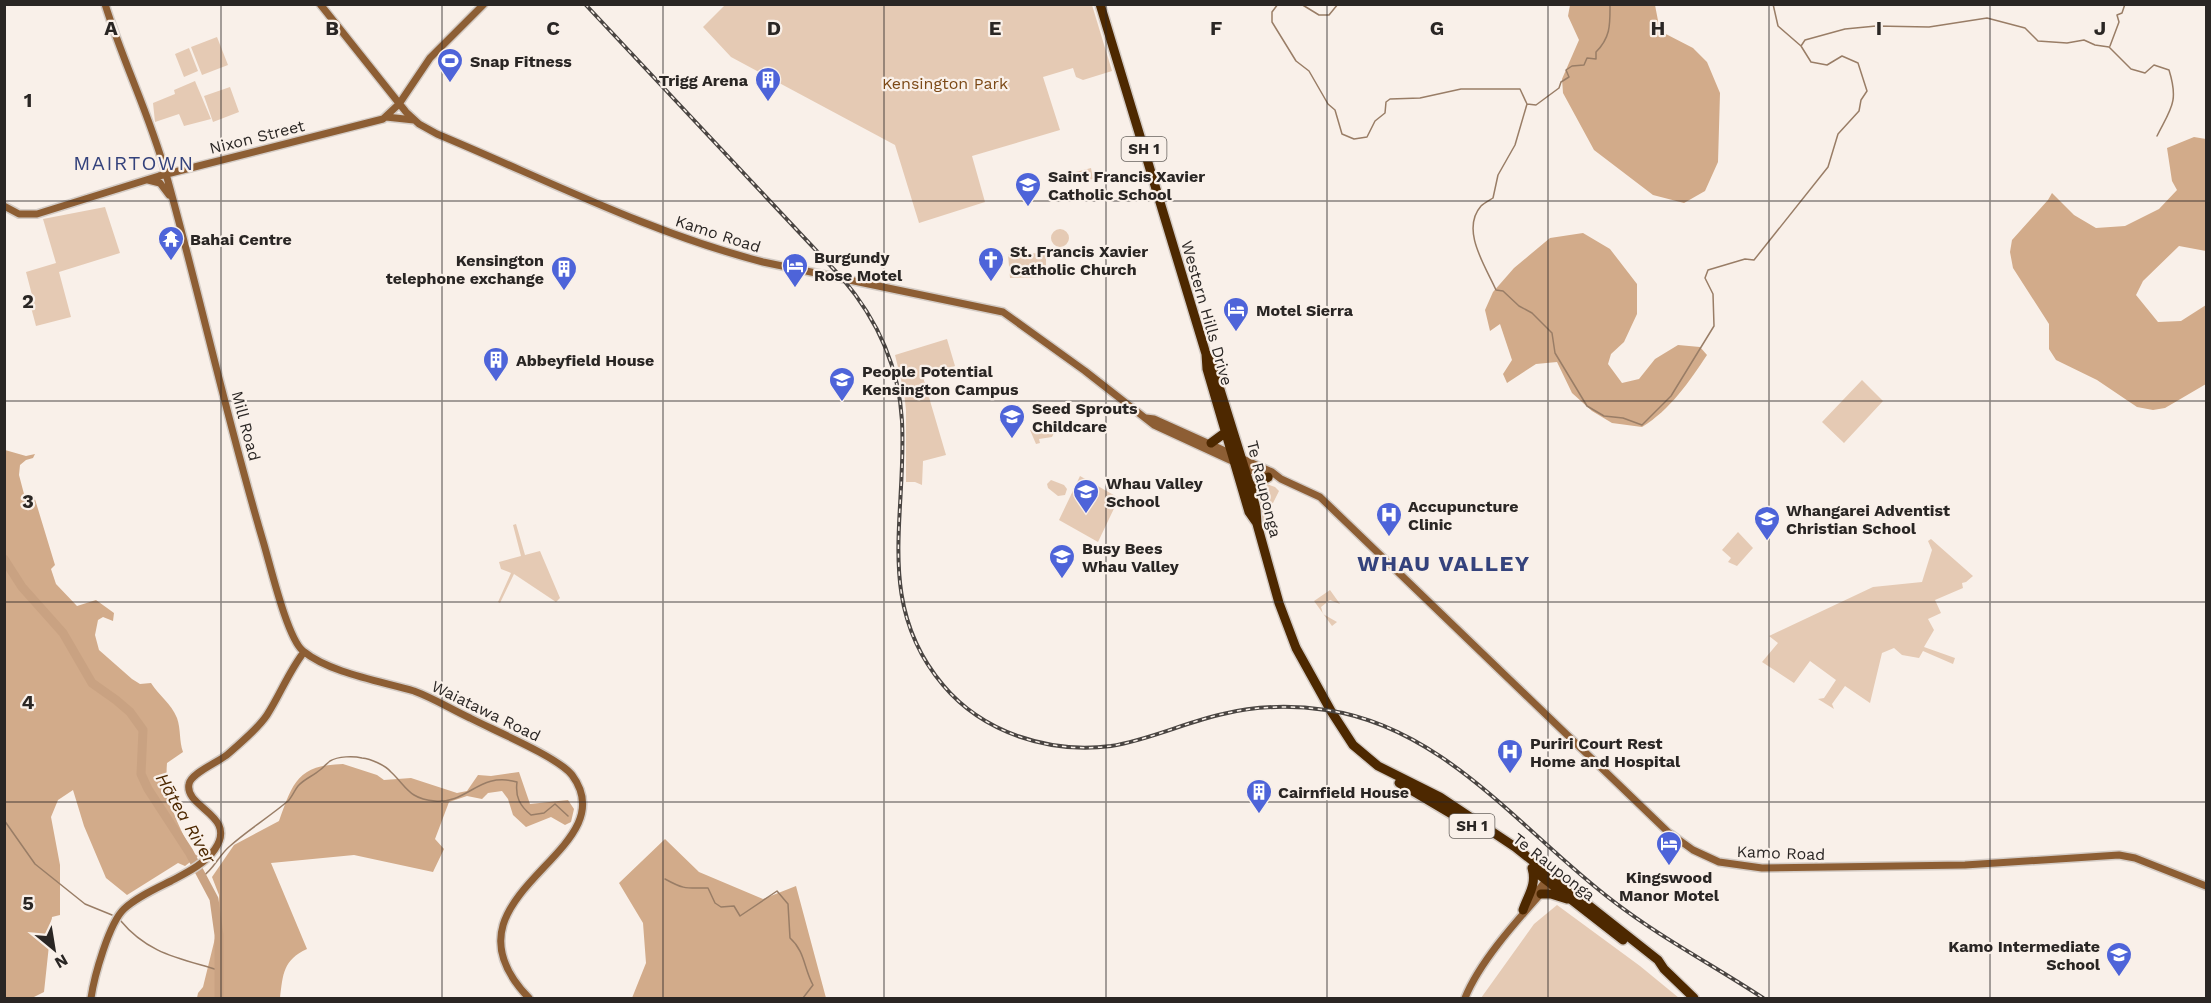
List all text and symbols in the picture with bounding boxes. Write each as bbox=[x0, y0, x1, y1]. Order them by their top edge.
text: A bbox=[104, 16, 118, 40]
text: B bbox=[325, 16, 339, 40]
text: C bbox=[546, 16, 560, 40]
text: D bbox=[767, 16, 781, 40]
text: E bbox=[989, 16, 1001, 40]
text: F bbox=[1210, 16, 1222, 40]
text: G bbox=[1430, 16, 1444, 40]
text: H bbox=[1651, 16, 1665, 40]
text: I bbox=[1876, 16, 1882, 40]
text: J bbox=[2094, 16, 2106, 40]
sports icon: Snap Fitness bbox=[435, 46, 465, 84]
place label: Snap Fitness bbox=[470, 52, 572, 71]
building icon: Trigg Arena bbox=[753, 65, 783, 103]
place label: Trigg Arena bbox=[659, 71, 749, 90]
park label: Kensington Park bbox=[882, 74, 1008, 93]
text: 1 bbox=[24, 88, 32, 112]
street label: Nixon Street bbox=[207, 116, 307, 158]
road number: SH 1 bbox=[1122, 137, 1166, 161]
district label: MAIRTOWN bbox=[73, 151, 195, 175]
place label: Saint Francis Xavier Catholic School bbox=[1048, 167, 1205, 204]
school or university icon: Saint Francis Xavier Catholic School bbox=[1013, 170, 1043, 208]
street label: Kamo Road bbox=[673, 211, 763, 257]
temple icon: Bahai Centre bbox=[156, 224, 186, 262]
place label: Bahai Centre bbox=[190, 230, 292, 249]
street label: Western Hills Drive bbox=[1177, 238, 1237, 388]
place label: St. Francis Xavier Catholic Church bbox=[1010, 242, 1148, 279]
church icon: St. Francis Xavier Catholic Church bbox=[976, 245, 1006, 283]
place label: Burgundy Rose Motel bbox=[814, 248, 903, 285]
place label: Kensington telephone exchange bbox=[386, 251, 544, 288]
hotel icon: Burgundy Rose Motel bbox=[780, 251, 810, 289]
building icon: Kensington telephone exchange bbox=[549, 254, 579, 292]
text: 2 bbox=[22, 289, 34, 313]
hotel icon: Motel Sierra bbox=[1221, 295, 1251, 333]
place label: Motel Sierra bbox=[1256, 301, 1354, 320]
building icon: Abbeyfield House bbox=[481, 345, 511, 383]
place label: Abbeyfield House bbox=[516, 351, 654, 370]
place label: People Potential Kensington Campus bbox=[862, 362, 1019, 399]
school or university icon: People Potential Kensington Campus bbox=[827, 365, 857, 403]
street label: Mill Road bbox=[228, 389, 264, 463]
place label: Seed Sprouts Childcare bbox=[1032, 399, 1138, 436]
school or university icon: Seed Sprouts Childcare bbox=[997, 402, 1027, 440]
street label: Te Rauponga bbox=[1243, 439, 1285, 539]
place label: Whau Valley School bbox=[1106, 474, 1204, 511]
school or university icon: Whau Valley School bbox=[1071, 477, 1101, 515]
text: 3 bbox=[22, 489, 34, 513]
place label: Accupuncture Clinic bbox=[1408, 497, 1519, 534]
hospital icon: Accupuncture Clinic bbox=[1374, 500, 1404, 538]
place label: Whangarei Adventist Christian School bbox=[1786, 501, 1950, 538]
school or university icon: Whangarei Adventist Christian School bbox=[1752, 504, 1782, 542]
place label: Busy Bees Whau Valley bbox=[1082, 539, 1180, 576]
school or university icon: Busy Bees Whau Valley bbox=[1047, 542, 1077, 580]
district label: WHAU VALLEY bbox=[1357, 551, 1531, 576]
street label: Waiatawa Road bbox=[428, 676, 544, 746]
text: 4 bbox=[22, 690, 35, 714]
place label: Puriri Court Rest Home and Hospital bbox=[1530, 734, 1681, 771]
hospital icon: Puriri Court Rest Home and Hospital bbox=[1495, 737, 1525, 775]
water label: Hātea River bbox=[152, 769, 221, 868]
building icon: Cairnfield House bbox=[1244, 777, 1274, 815]
place label: Cairnfield House bbox=[1278, 783, 1409, 802]
road number: SH 1 bbox=[1450, 814, 1494, 838]
street label: Te Rauponga bbox=[1509, 829, 1599, 905]
hotel icon: Kingswood Manor Motel bbox=[1654, 829, 1684, 867]
street label: Kamo Road bbox=[1736, 842, 1826, 864]
place label: Kingswood Manor Motel bbox=[1619, 868, 1720, 905]
text: 5 bbox=[22, 891, 34, 915]
north arrow bbox=[24, 919, 84, 979]
place label: Kamo Intermediate School bbox=[1948, 937, 2101, 974]
school or university icon: Kamo Intermediate School bbox=[2104, 940, 2134, 978]
text: N bbox=[51, 950, 71, 973]

